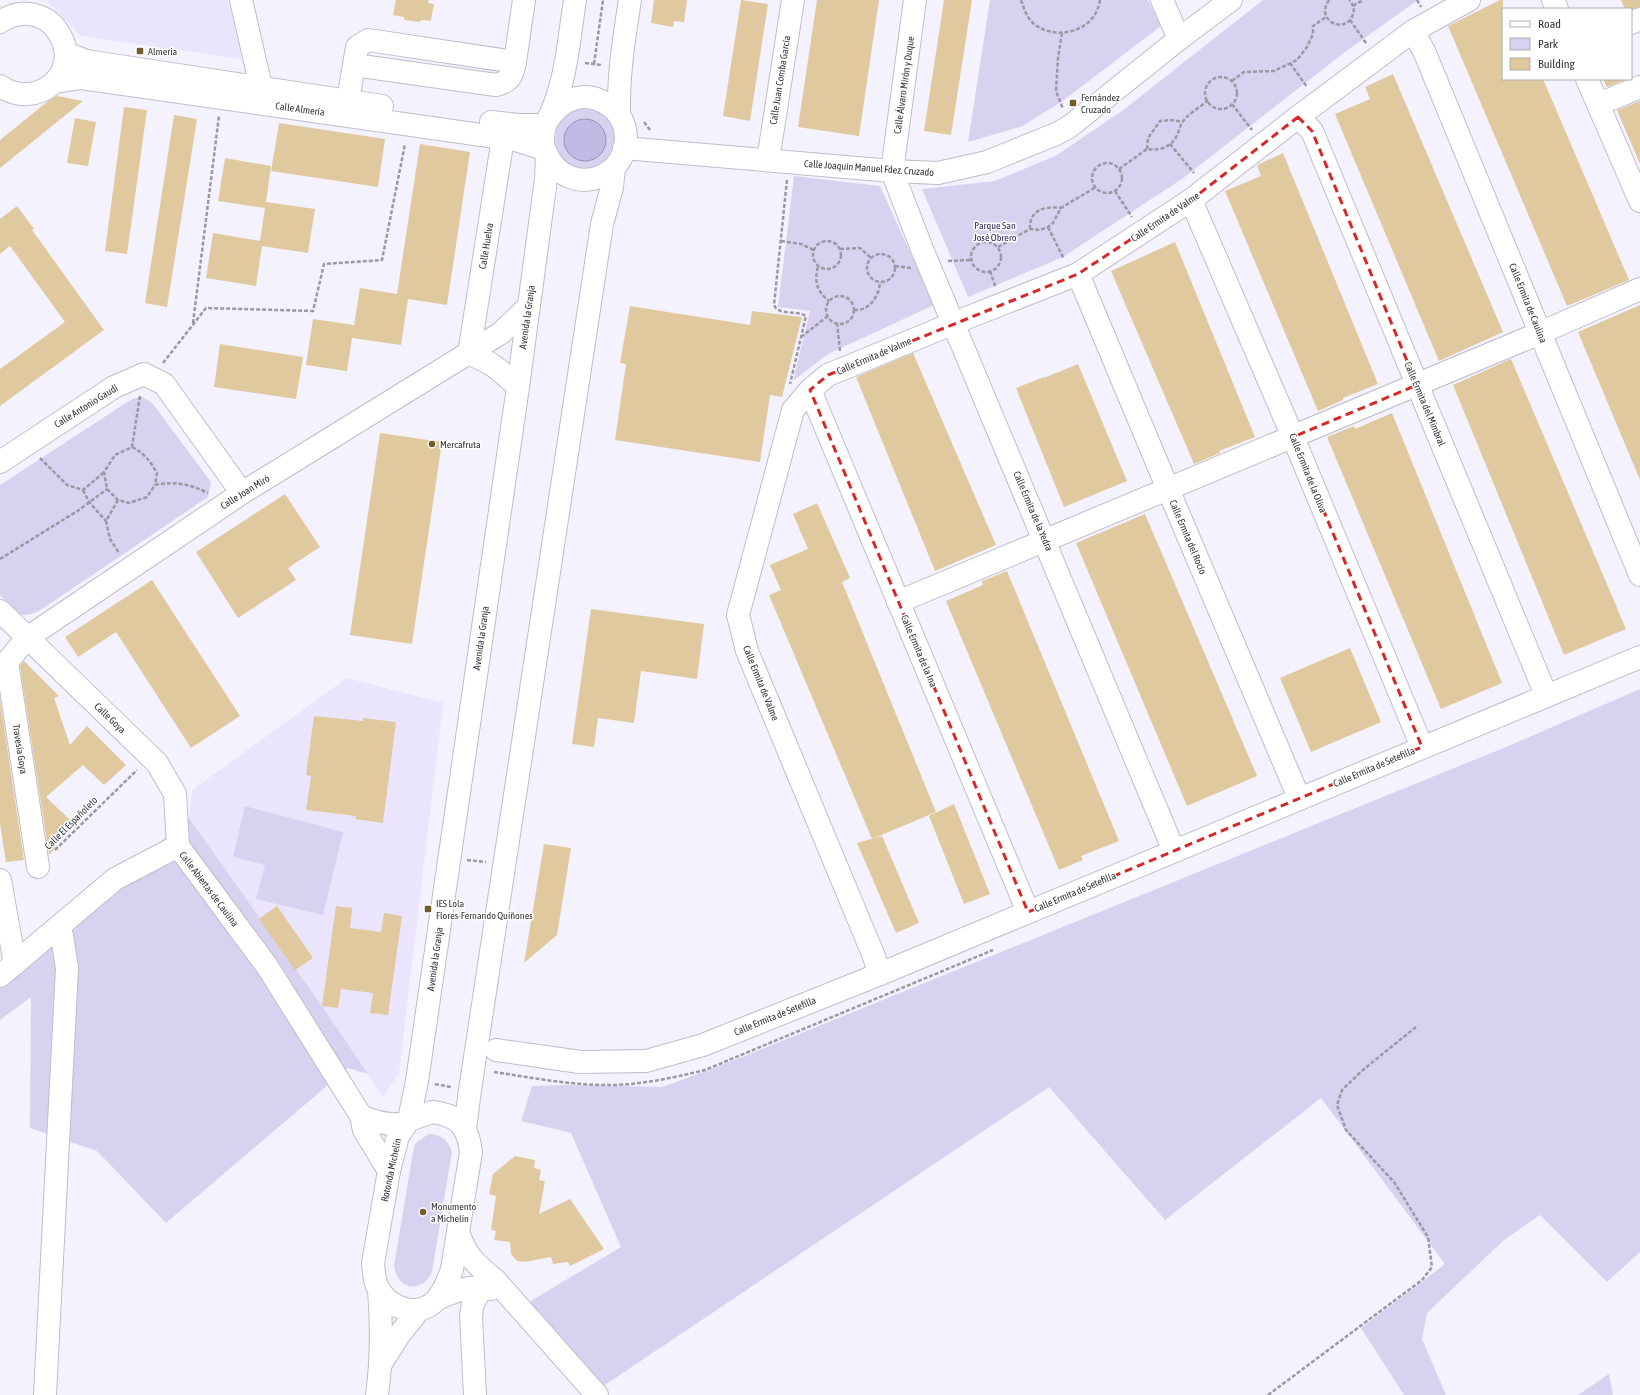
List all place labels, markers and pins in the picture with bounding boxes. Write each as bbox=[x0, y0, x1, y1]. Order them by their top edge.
marker: Almería bbox=[135, 46, 145, 56]
place label: Almería bbox=[148, 46, 178, 57]
place label: Fernández Cruzado bbox=[1081, 92, 1120, 115]
marker: Fernández Cruzado bbox=[1068, 98, 1078, 108]
marker: Mercafruta bbox=[427, 439, 437, 449]
place label: Mercafruta bbox=[440, 439, 481, 450]
place label: IES Lola Flores-Fernando Quiñones bbox=[436, 898, 533, 921]
marker: IES Lola Flores-Fernando Quiñones bbox=[423, 904, 433, 914]
place label: Monumento a Michelín bbox=[431, 1201, 476, 1224]
marker: Monumento a Michelín bbox=[418, 1207, 428, 1217]

